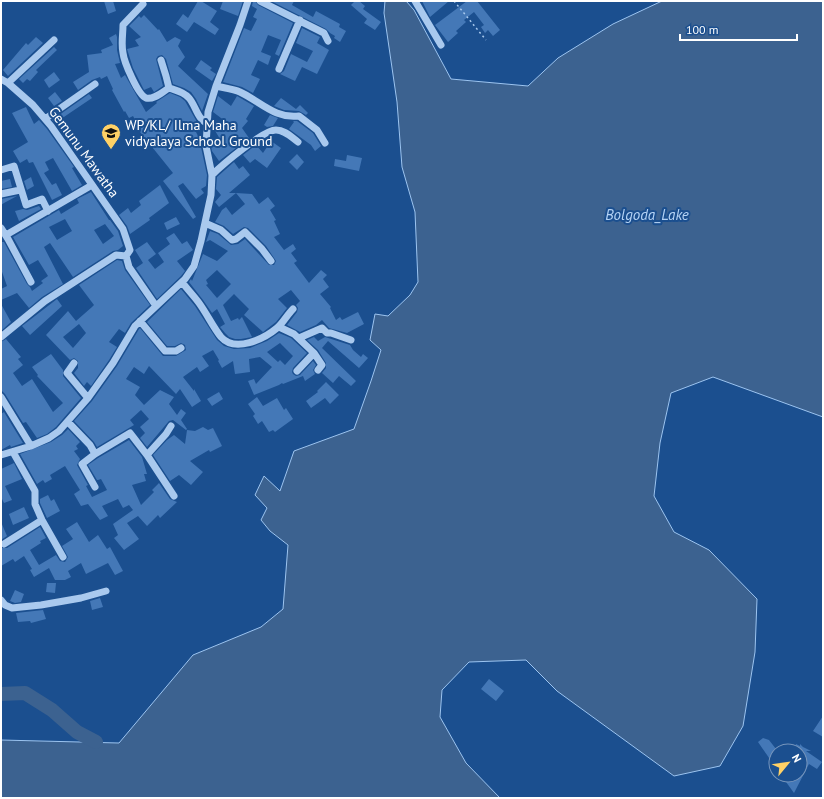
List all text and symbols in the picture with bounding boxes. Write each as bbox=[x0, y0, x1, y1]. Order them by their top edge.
scale bar bbox=[680, 16, 797, 42]
text: 100 m bbox=[686, 22, 719, 37]
street label: Gemunu Mawatha bbox=[45, 103, 123, 201]
place label: WP/KL/ Ilma Maha vidyalaya School Ground bbox=[125, 116, 273, 150]
school or university icon: WP/KL/ Ilma Maha vidyalaya School Ground bbox=[100, 122, 122, 150]
water label: Bolgoda_Lake bbox=[605, 205, 689, 224]
north arrow bbox=[768, 743, 808, 783]
text: N bbox=[789, 752, 805, 765]

